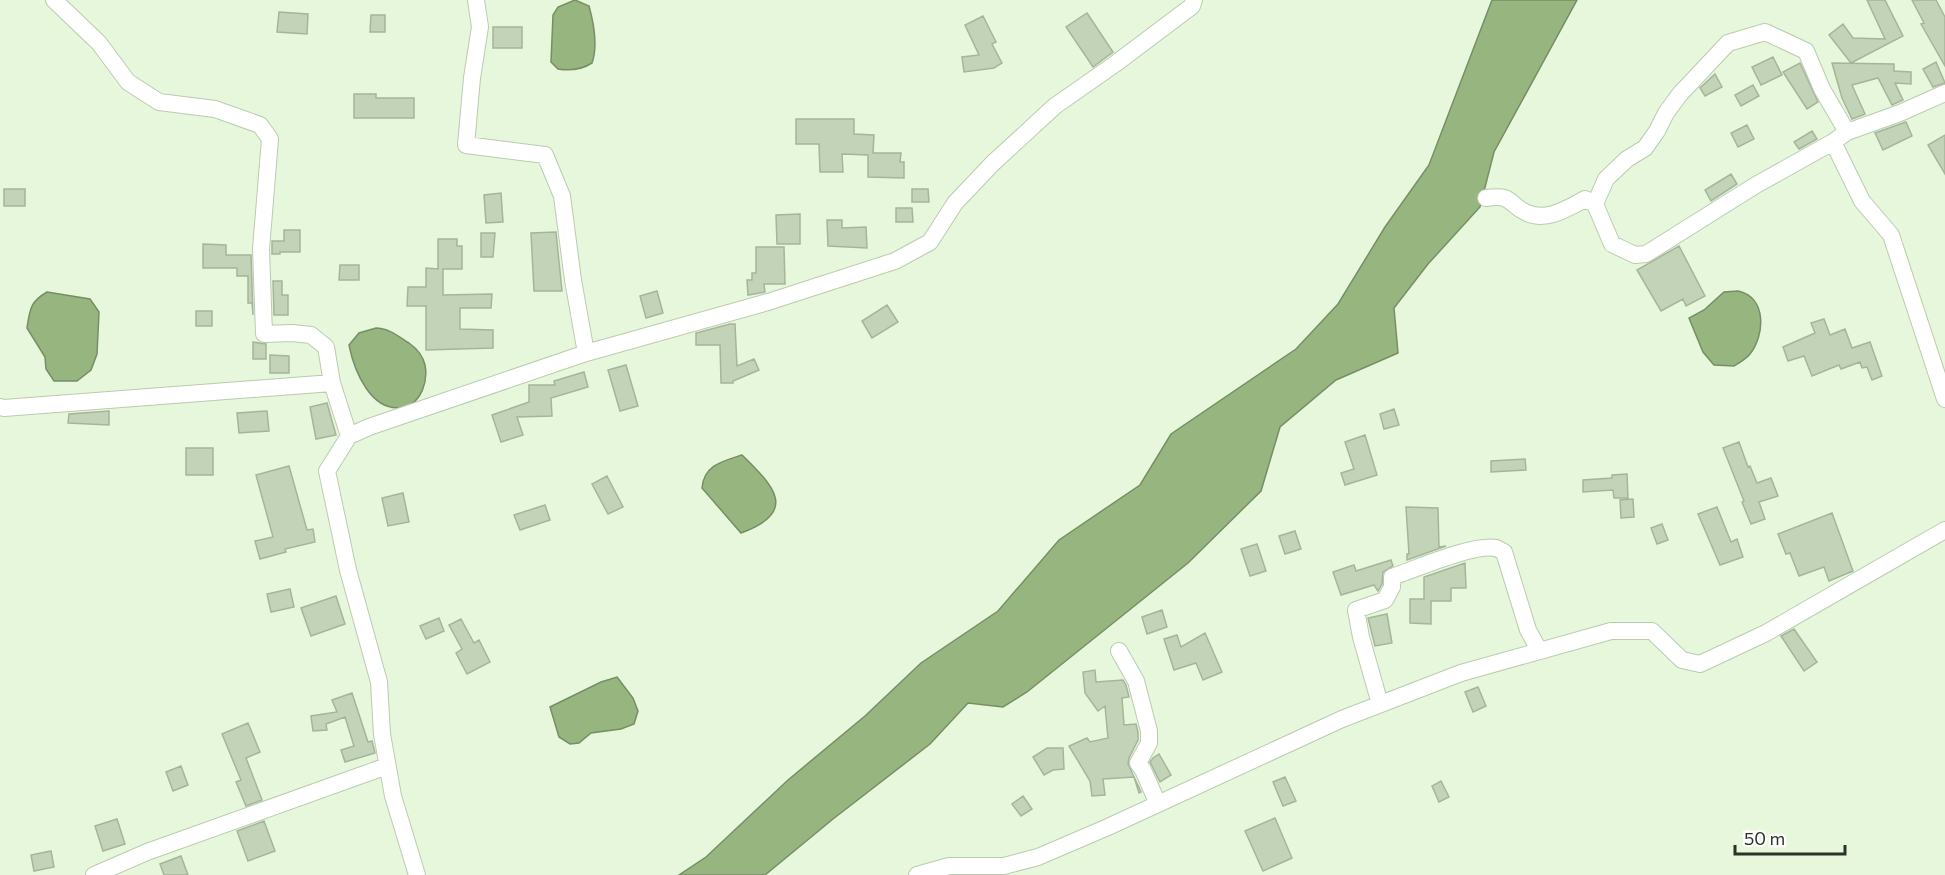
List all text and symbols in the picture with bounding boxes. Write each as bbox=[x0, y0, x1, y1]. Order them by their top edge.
scale bar bbox=[1735, 818, 1844, 856]
text: 50 m bbox=[1744, 827, 1785, 849]

